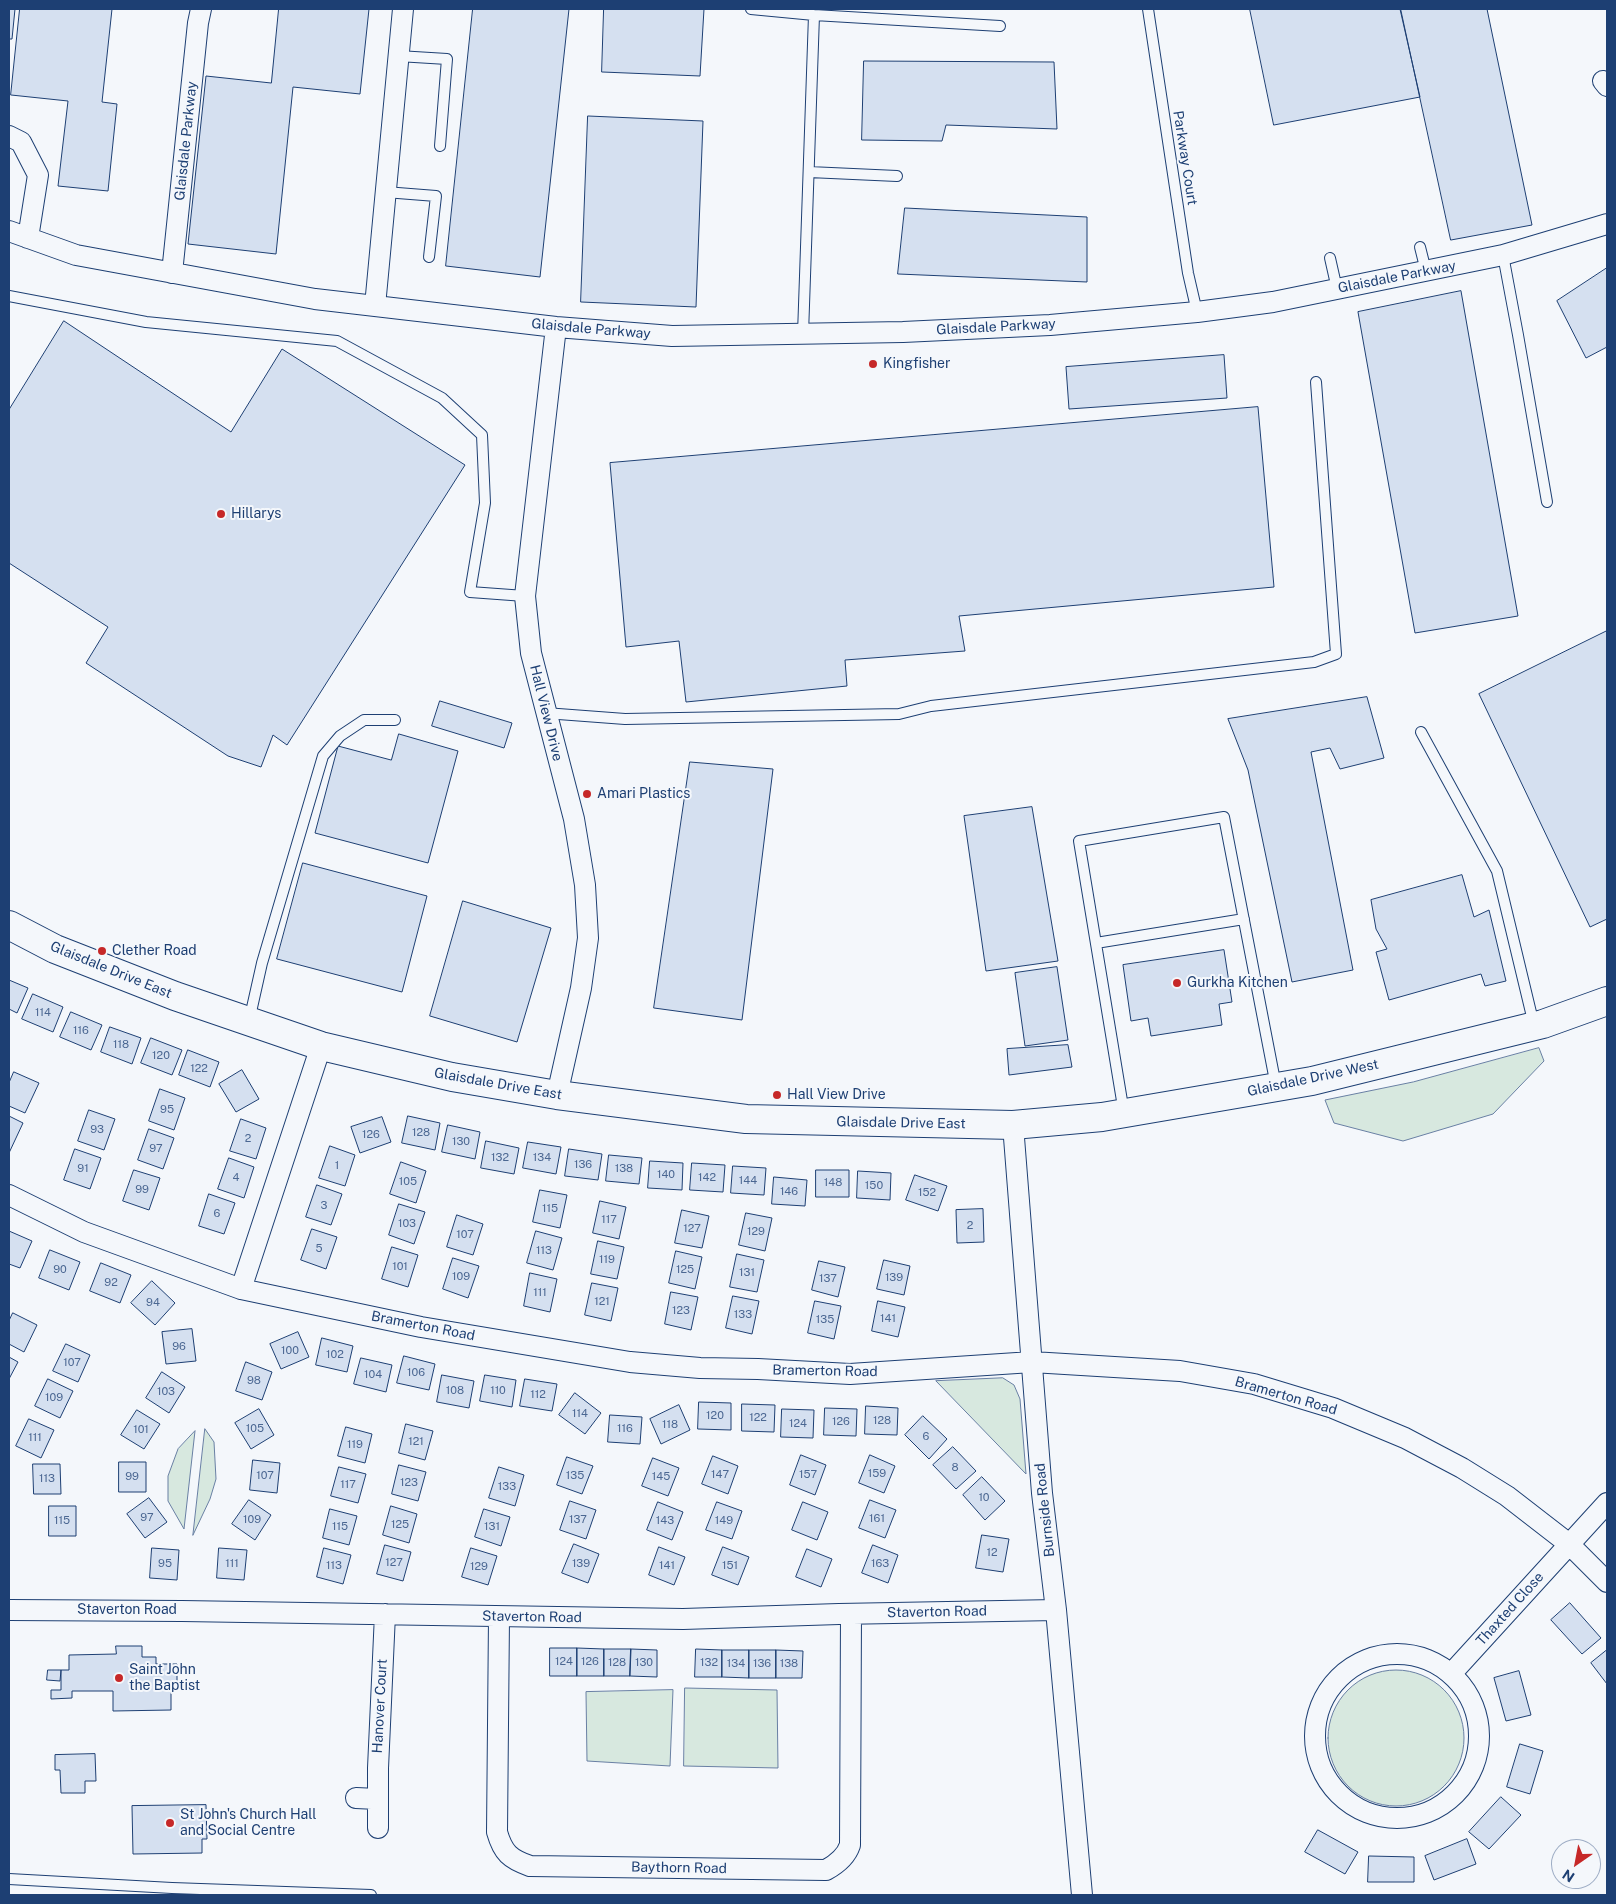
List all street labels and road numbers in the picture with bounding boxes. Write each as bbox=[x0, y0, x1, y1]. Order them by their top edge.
street label: Glaisdale Parkway bbox=[171, 81, 201, 201]
street label: Parkway Court bbox=[1169, 109, 1201, 207]
street label: Glaisdale Parkway bbox=[1337, 257, 1457, 297]
street label: Glaisdale Parkway bbox=[531, 315, 651, 343]
street label: Glaisdale Parkway bbox=[936, 315, 1056, 339]
street label: Hall View Drive bbox=[526, 663, 566, 763]
street label: Glaisdale Drive East bbox=[48, 938, 174, 1002]
street label: Glaisdale Drive West bbox=[1246, 1056, 1380, 1100]
street label: Glaisdale Drive East bbox=[433, 1064, 563, 1104]
street label: Glaisdale Drive East bbox=[836, 1113, 966, 1133]
street label: Bramerton Road bbox=[370, 1308, 476, 1344]
street label: Bramerton Road bbox=[772, 1362, 878, 1380]
street label: Bramerton Road bbox=[1233, 1373, 1339, 1419]
street label: Burnside Road bbox=[1032, 1462, 1058, 1558]
street label: Thaxted Close bbox=[1473, 1569, 1547, 1649]
street label: Staverton Road bbox=[77, 1602, 177, 1618]
street label: Staverton Road bbox=[887, 1603, 987, 1621]
street label: Staverton Road bbox=[482, 1608, 582, 1626]
street label: Hanover Court bbox=[369, 1658, 391, 1754]
street label: Baythorn Road bbox=[631, 1859, 727, 1877]

